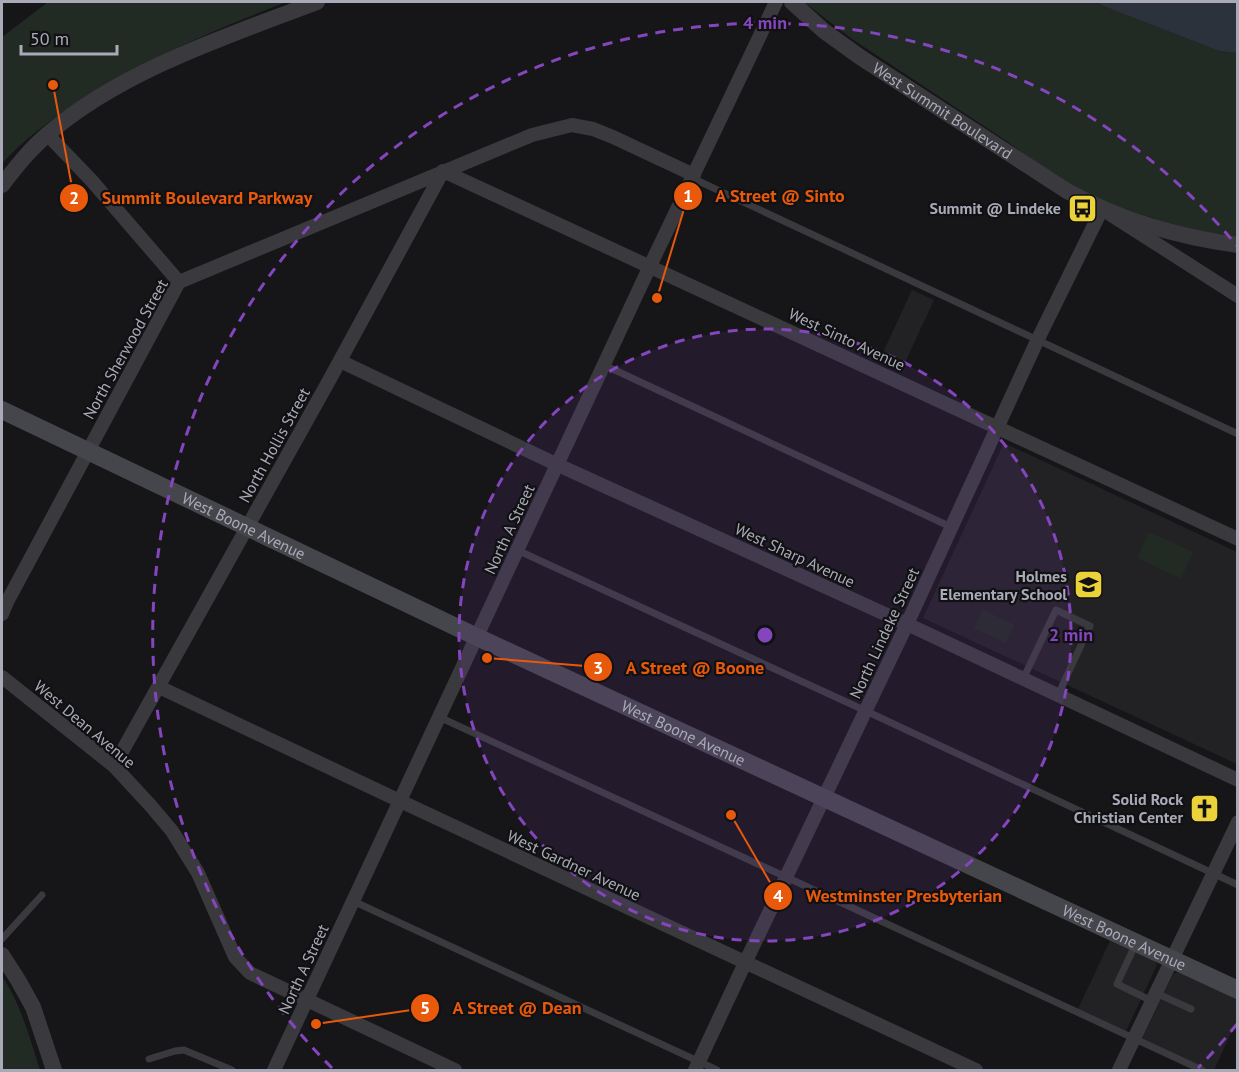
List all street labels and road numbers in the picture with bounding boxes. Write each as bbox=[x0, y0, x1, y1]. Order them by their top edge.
street label: West Summit Boulevard bbox=[869, 58, 1016, 163]
street label: North Sherwood Street bbox=[78, 275, 172, 423]
street label: West Sinto Avenue bbox=[786, 303, 908, 375]
street label: North Hollis Street bbox=[234, 383, 314, 506]
street label: North A Street bbox=[479, 480, 539, 577]
street label: West Boone Avenue bbox=[179, 488, 309, 564]
street label: West Sharp Avenue bbox=[732, 518, 858, 592]
street label: North Lindeke Street bbox=[845, 564, 923, 702]
street label: West Dean Avenue bbox=[30, 676, 140, 772]
street label: West Boone Avenue bbox=[618, 695, 749, 770]
street label: West Gardner Avenue bbox=[504, 825, 644, 905]
street label: West Boone Avenue bbox=[1059, 900, 1189, 975]
street label: North A Street bbox=[273, 920, 333, 1017]

